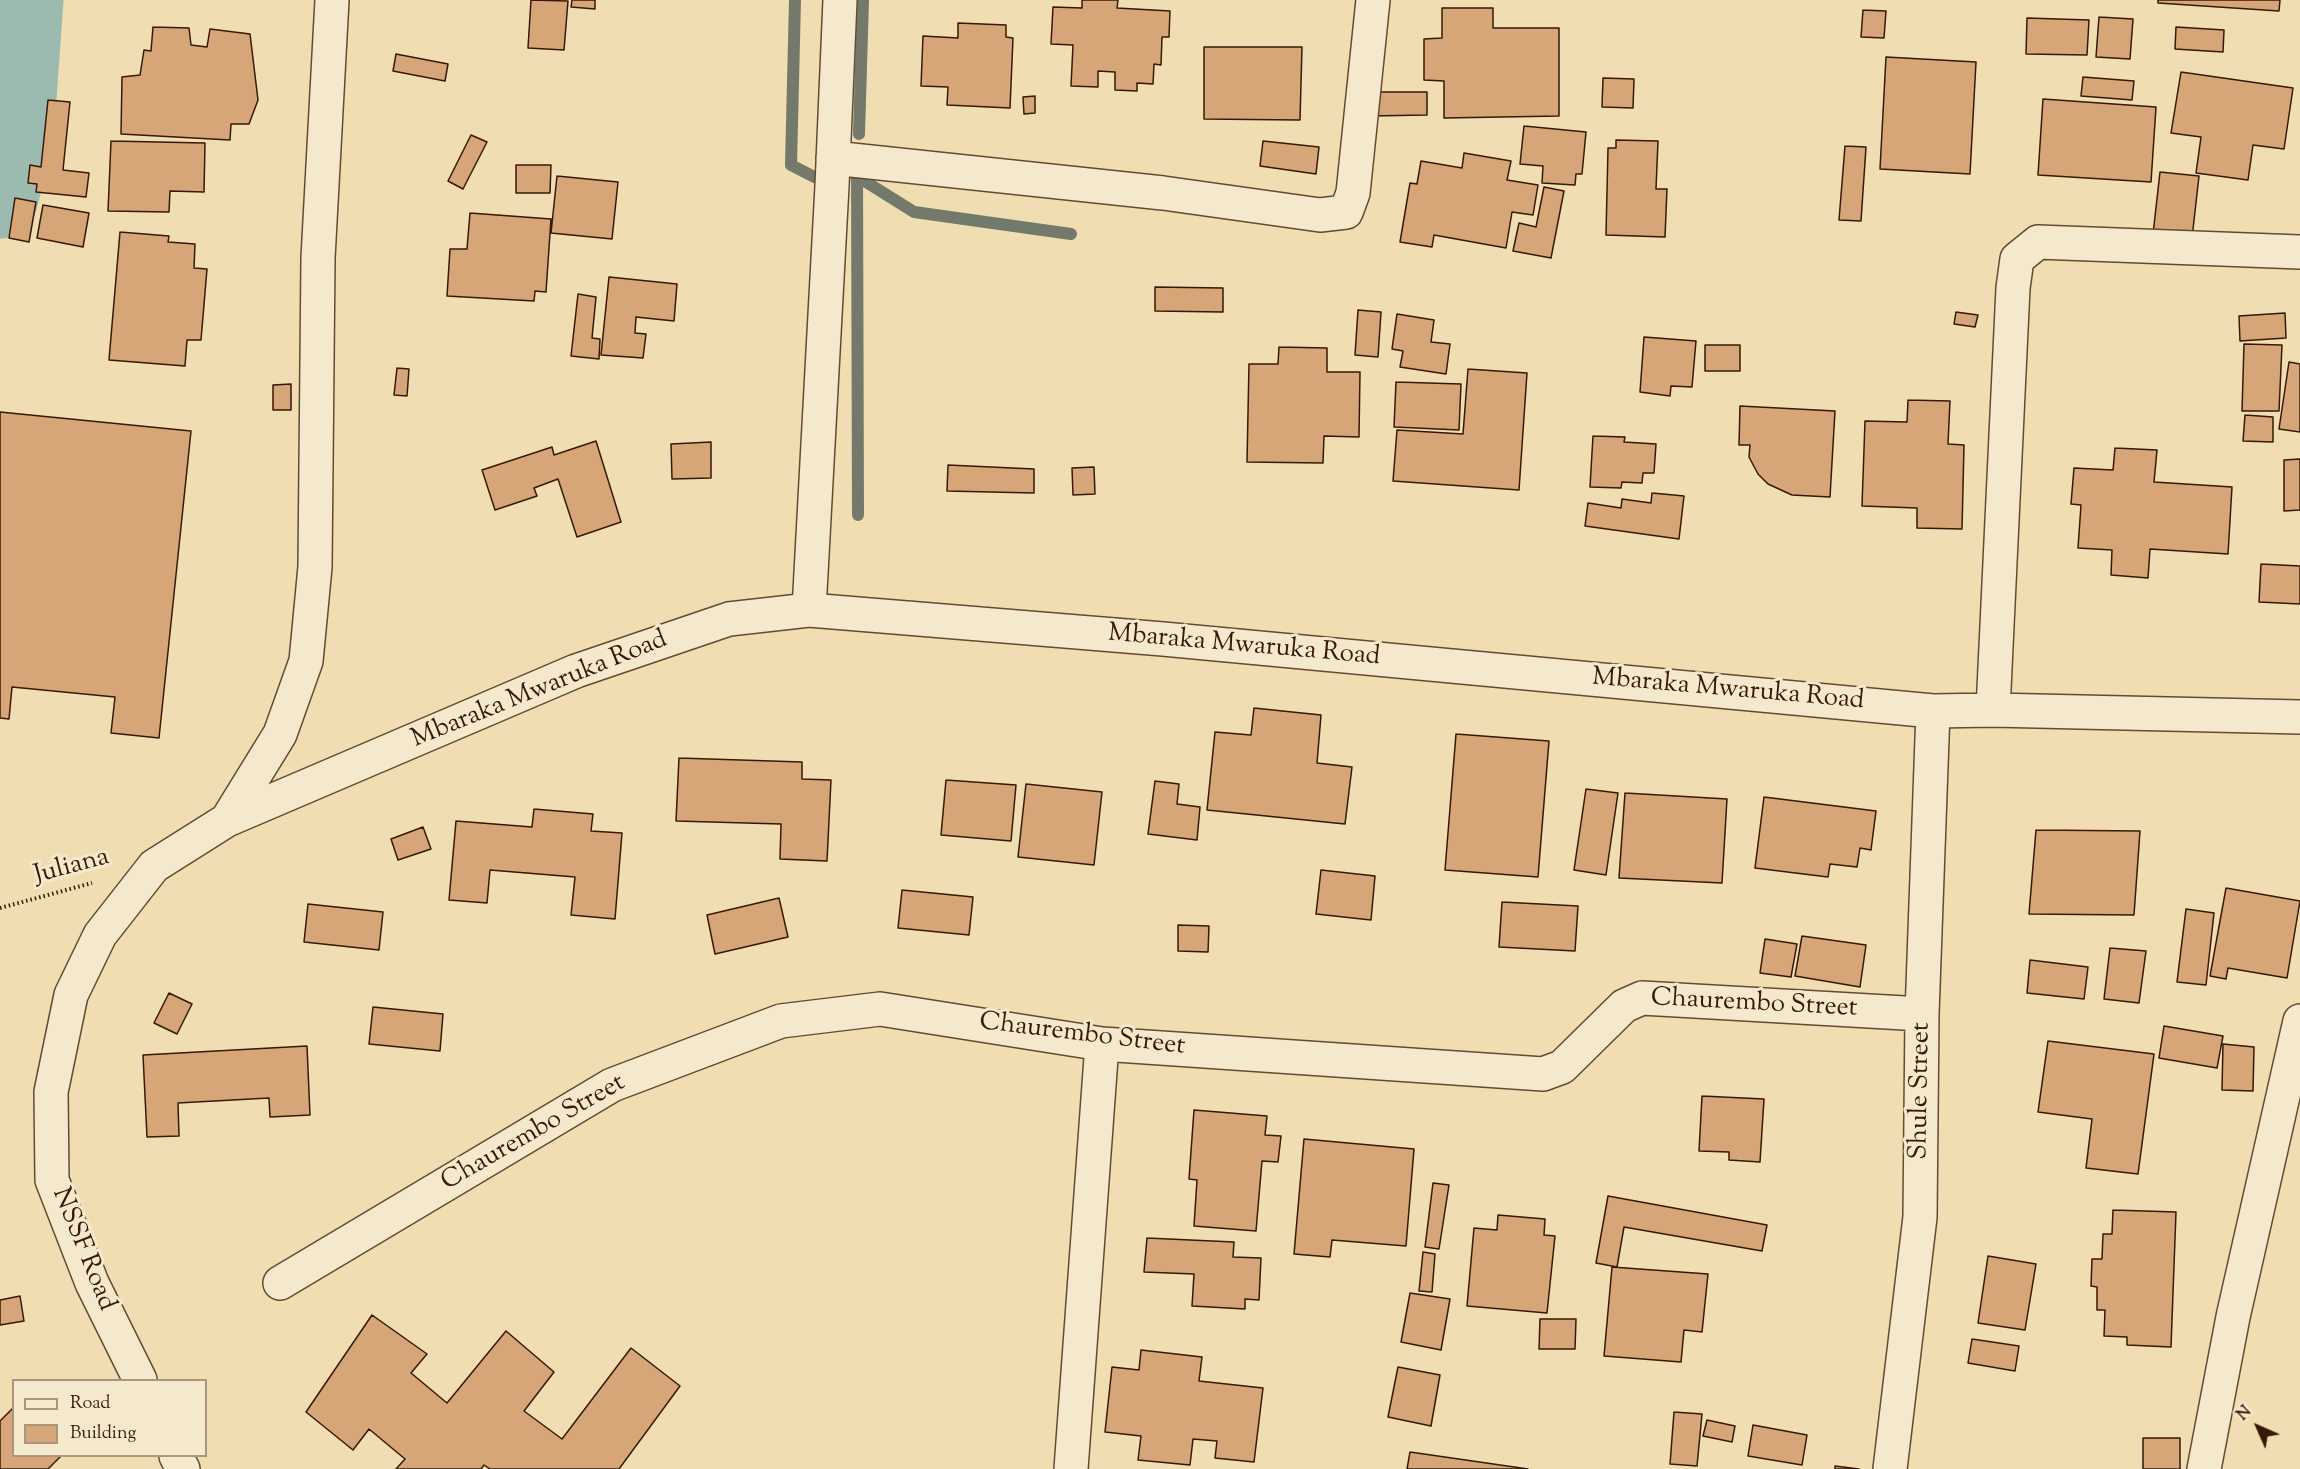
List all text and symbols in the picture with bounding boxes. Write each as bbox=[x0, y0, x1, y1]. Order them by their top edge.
street label: Mbaraka Mwaruka Road bbox=[1107, 620, 1381, 674]
street label: Mbaraka Mwaruka Road bbox=[408, 625, 672, 757]
street label: Mbaraka Mwaruka Road bbox=[1591, 664, 1865, 718]
street label: Juliana bbox=[31, 843, 113, 893]
street label: Chaurembo Street bbox=[1650, 984, 1858, 1026]
street label: Chaurembo Street bbox=[977, 1008, 1187, 1064]
street label: Shule Street bbox=[1905, 1022, 1939, 1160]
street label: Chaurembo Street bbox=[437, 1069, 631, 1199]
street label: NSSF Road bbox=[43, 1184, 121, 1316]
legend bbox=[12, 1379, 207, 1457]
text: Road bbox=[70, 1391, 110, 1417]
north arrow bbox=[2228, 1397, 2288, 1457]
text: N bbox=[2232, 1401, 2258, 1427]
text: Building bbox=[70, 1421, 136, 1447]

